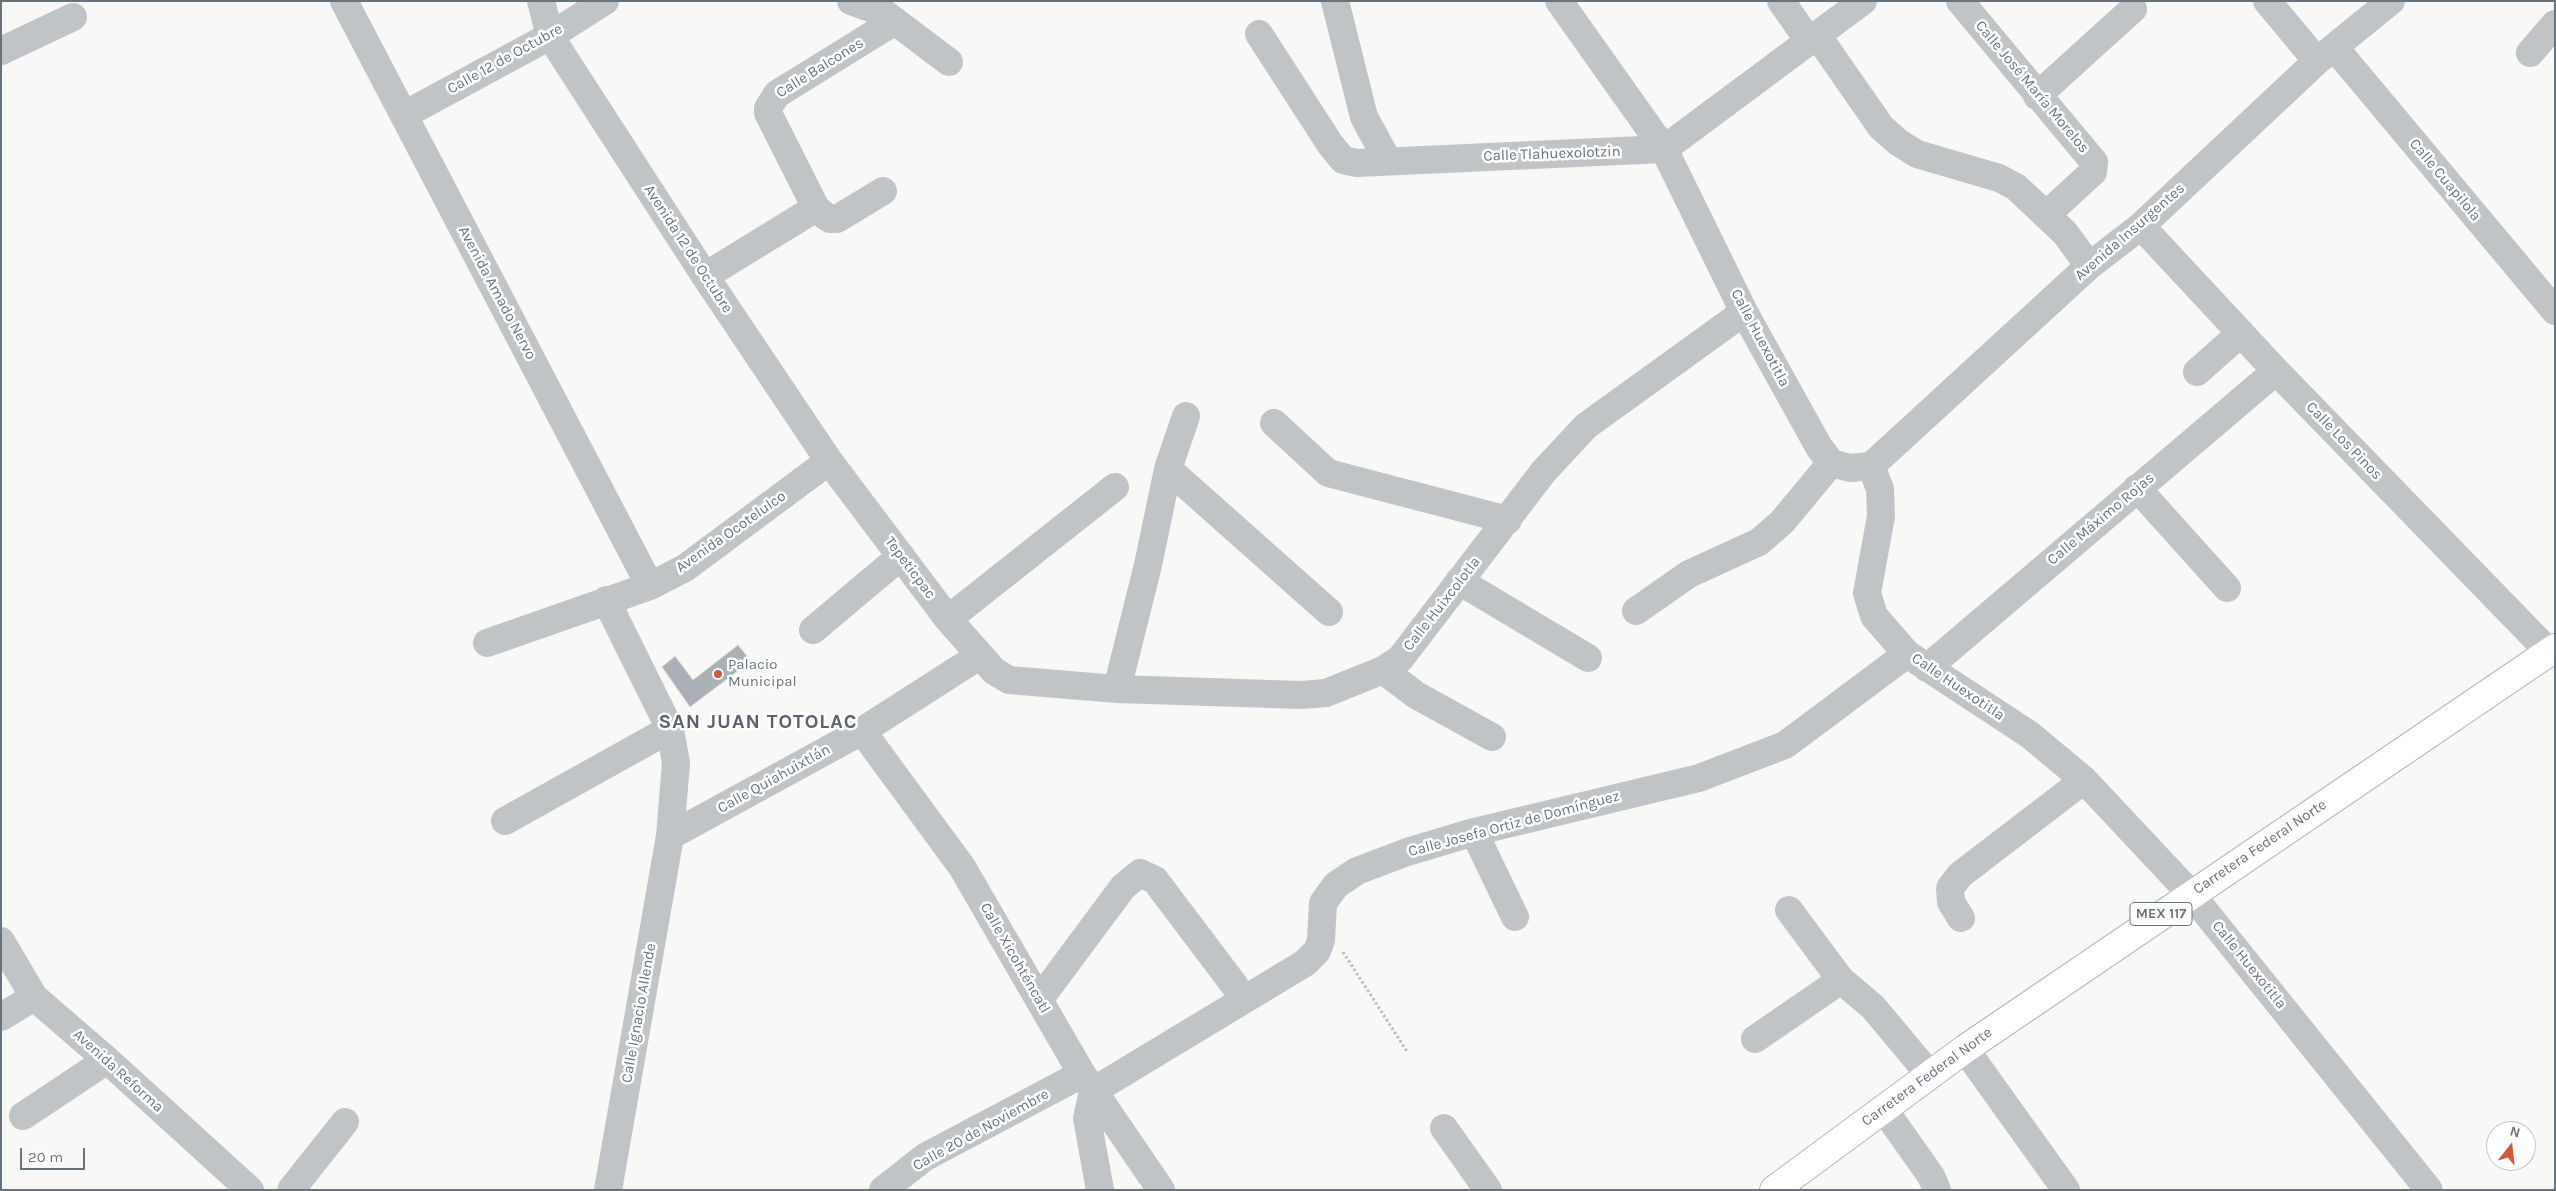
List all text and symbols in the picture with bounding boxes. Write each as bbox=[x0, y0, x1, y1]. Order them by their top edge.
street label: Calle José María Morelos bbox=[1971, 17, 2093, 157]
street label: Calle 12 de Octubre bbox=[444, 20, 566, 98]
street label: Calle Balcones bbox=[773, 34, 867, 102]
street label: Calle Cuapilola bbox=[2405, 135, 2485, 225]
street label: Calle Tlahuexolotzin bbox=[1483, 143, 1621, 165]
street label: Avenida Insurgentes bbox=[2071, 179, 2189, 285]
street label: Avenida 12 de Octubre bbox=[640, 181, 736, 317]
street label: Avenida Amado Nervo bbox=[454, 223, 540, 363]
street label: Calle Huexotitla bbox=[1727, 286, 1793, 390]
street label: Calle Los Pinos bbox=[2302, 398, 2386, 484]
street label: Calle Máximo Rojas bbox=[2044, 469, 2158, 569]
street label: Avenida Ocotelulco bbox=[673, 487, 789, 577]
street label: Tepeticpac bbox=[881, 533, 939, 603]
street label: Calle Huixcolotla bbox=[1400, 553, 1484, 655]
street label: Calle Huexotitla bbox=[1908, 649, 2008, 725]
place label: Palacio Municipal bbox=[728, 656, 797, 691]
marker: Palacio Municipal bbox=[712, 668, 724, 680]
district label: SAN JUAN TOTOLAC bbox=[657, 710, 859, 734]
street label: Calle Quiahuixtlán bbox=[714, 741, 834, 817]
street label: Calle Josefa Ortiz de Domínguez bbox=[1406, 787, 1622, 861]
street label: Carretera Federal Norte bbox=[2190, 796, 2330, 898]
street label: Calle Xicohténcatl bbox=[976, 900, 1054, 1016]
road number: MEX 117 bbox=[2130, 902, 2192, 926]
street label: Calle Huexotitla bbox=[2208, 917, 2290, 1013]
street label: Calle Ignacio Allende bbox=[618, 942, 660, 1084]
street label: Carretera Federal Norte bbox=[1858, 1024, 1996, 1130]
street label: Avenida Reforma bbox=[69, 1026, 167, 1116]
street label: Calle 20 de Noviembre bbox=[910, 1085, 1052, 1175]
north arrow bbox=[2486, 1121, 2536, 1171]
text: N bbox=[2508, 1123, 2522, 1142]
scale bar bbox=[22, 1138, 88, 1170]
text: 20 m bbox=[28, 1148, 63, 1166]

